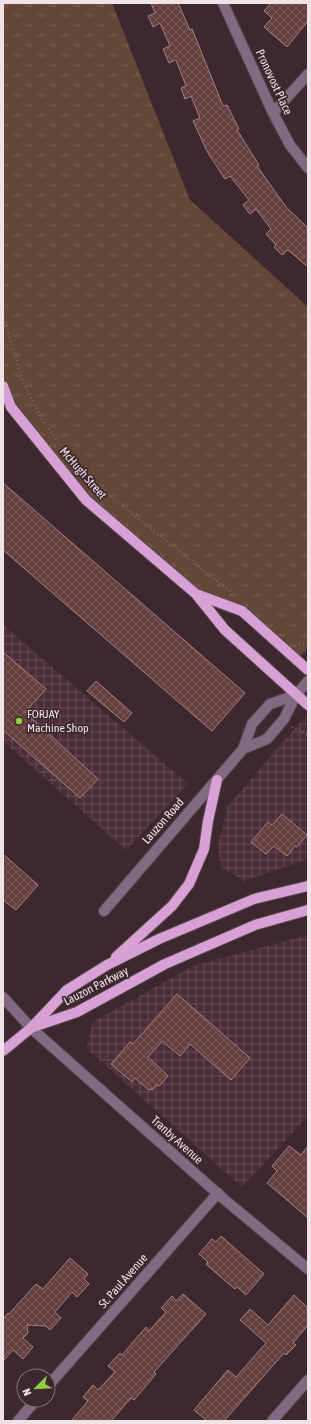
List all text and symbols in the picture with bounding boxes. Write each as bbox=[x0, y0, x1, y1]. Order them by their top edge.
street label: Pronovost Place bbox=[253, 47, 295, 117]
street label: McHugh Street bbox=[57, 444, 110, 502]
place label: FORJAY Machine Shop bbox=[27, 707, 89, 735]
marker: FORJAY Machine Shop bbox=[14, 716, 24, 726]
street label: Lauzon Road bbox=[139, 795, 187, 847]
street label: Lauzon Parkway bbox=[61, 964, 131, 1008]
street label: Tranby Avenue bbox=[148, 1113, 206, 1167]
street label: St. Paul Avenue bbox=[96, 1251, 150, 1311]
north arrow bbox=[16, 1368, 56, 1408]
text: N bbox=[20, 1387, 34, 1397]

